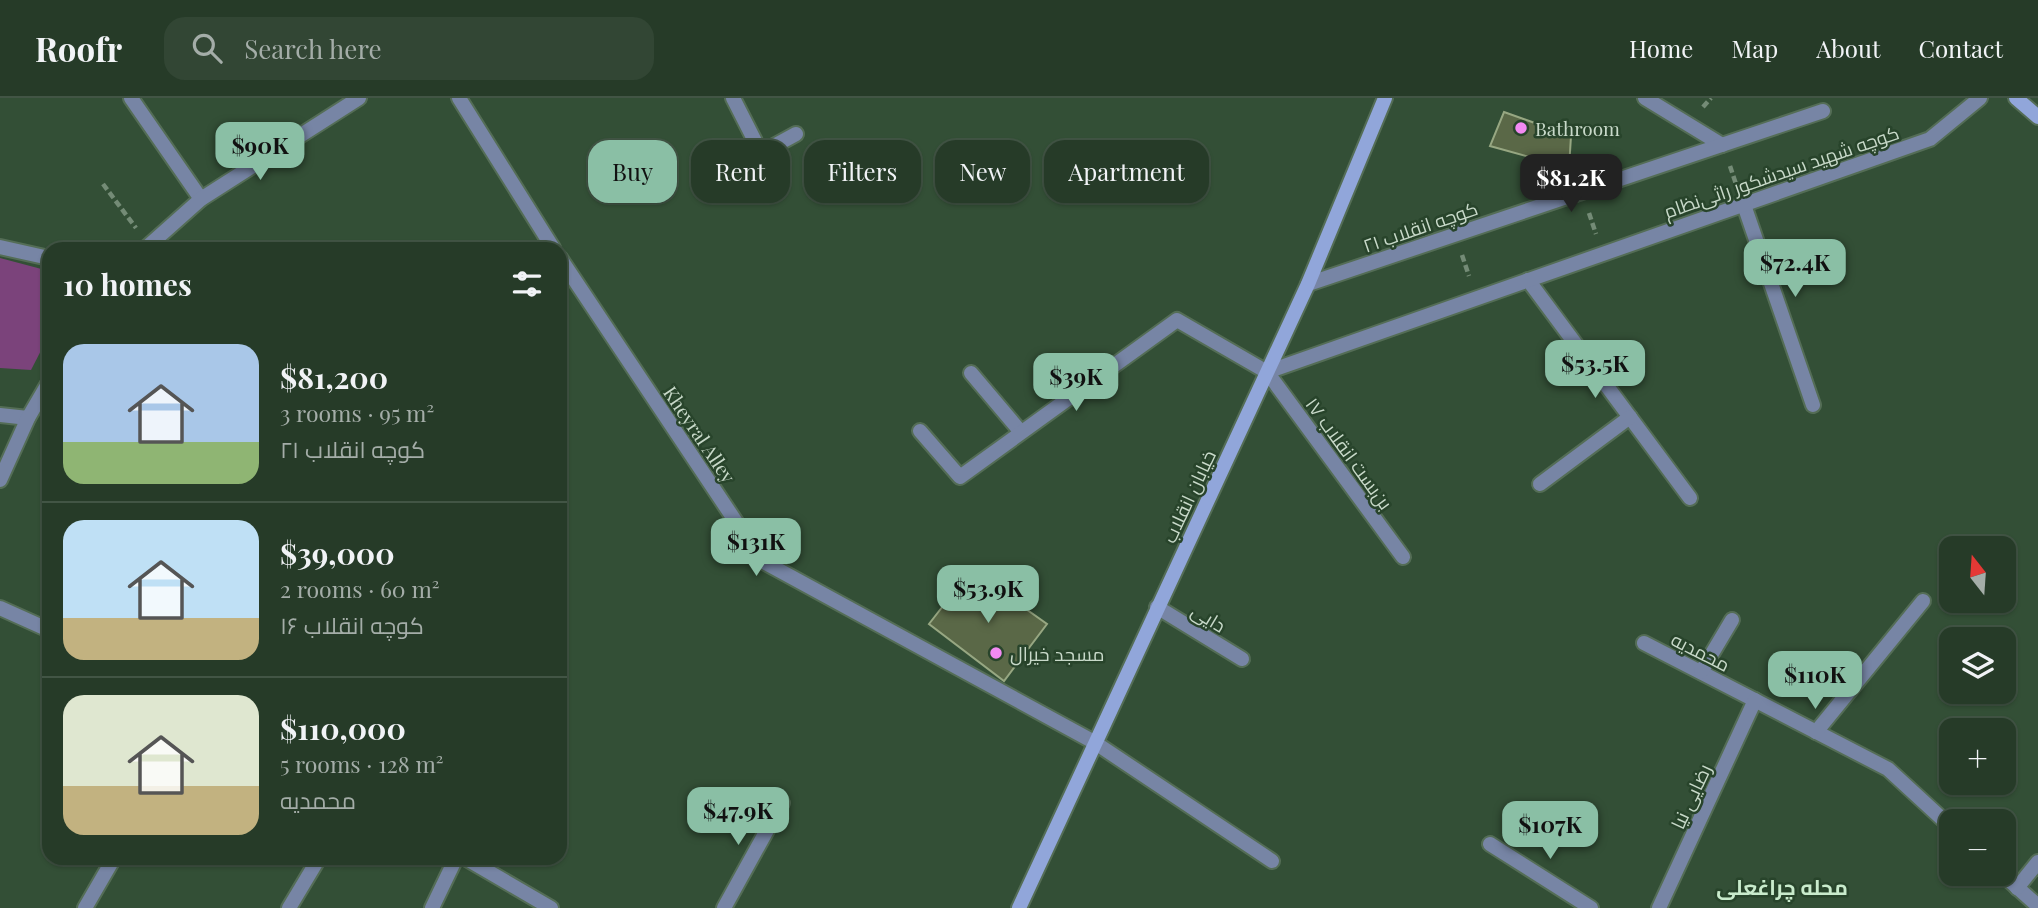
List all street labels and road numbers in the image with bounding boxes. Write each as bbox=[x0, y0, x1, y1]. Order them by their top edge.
street label: کوچه شهید سیدشکور راثی‌نظام bbox=[1660, 118, 1903, 225]
street label: کوچه انقلاب ۲۱ bbox=[1359, 194, 1481, 259]
street label: Kheyral Alley bbox=[658, 380, 742, 488]
street label: بن‌بست انقلاب ۱۷ bbox=[1301, 392, 1399, 514]
street label: خیابان انقلاب bbox=[1155, 445, 1221, 547]
street label: دایی bbox=[1187, 597, 1231, 637]
street label: محمدیه bbox=[1667, 625, 1735, 677]
street label: رضایی نیا bbox=[1664, 759, 1716, 833]

